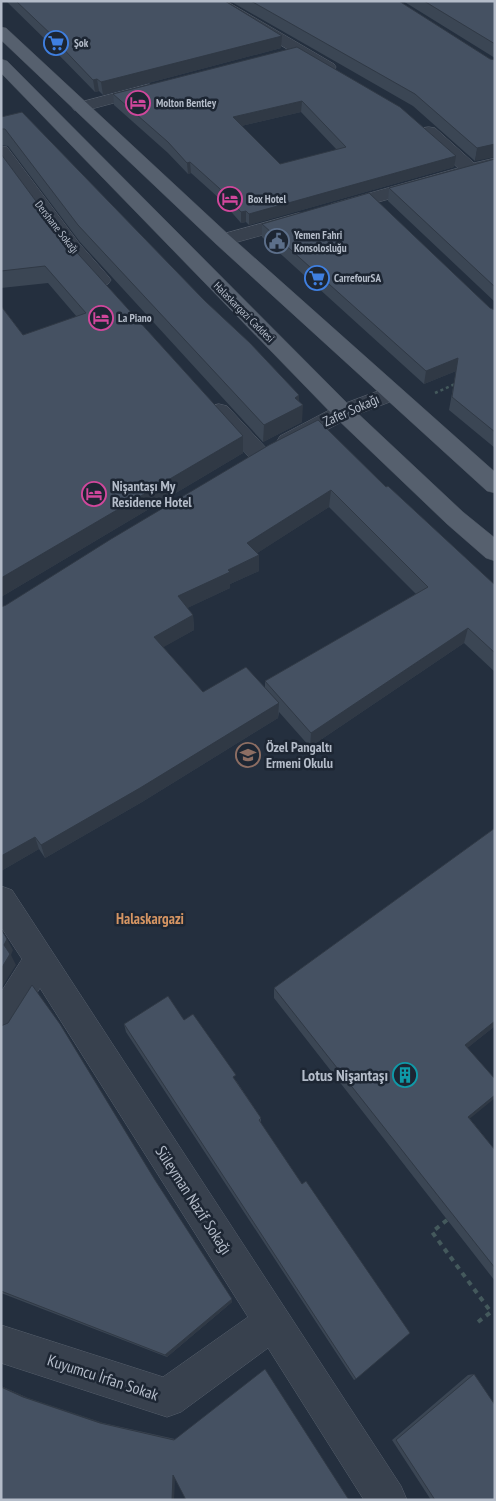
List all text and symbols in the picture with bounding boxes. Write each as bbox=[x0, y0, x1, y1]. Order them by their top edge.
supermarket icon: Şok bbox=[43, 30, 69, 56]
place label: Şok bbox=[74, 36, 89, 50]
hotel icon: Molton Bentley bbox=[125, 90, 151, 116]
place label: Molton Bentley bbox=[156, 96, 217, 110]
hotel icon: Box Hotel bbox=[217, 186, 243, 212]
place label: Box Hotel bbox=[248, 192, 287, 206]
street label: Dershane Sokağı bbox=[32, 198, 82, 256]
public building icon: Yemen Fahri Konsolosluğu bbox=[264, 228, 290, 254]
place label: Yemen Fahri Konsolosluğu bbox=[293, 228, 347, 255]
supermarket icon: CarrefourSA bbox=[304, 265, 330, 291]
place label: CarrefourSA bbox=[334, 271, 381, 285]
street label: Halaskargazi Caddesi bbox=[211, 279, 277, 345]
hotel icon: La Piano bbox=[88, 305, 114, 331]
place label: La Piano bbox=[118, 311, 152, 325]
street label: Zafer Sokağı bbox=[320, 390, 382, 430]
place label: Nișantașı My Residence Hotel bbox=[112, 477, 192, 511]
hotel icon: Nișantașı My Residence Hotel bbox=[81, 481, 107, 507]
place label: Özel Pangaltı Ermeni Okulu bbox=[266, 738, 333, 772]
school or university icon: Özel Pangaltı Ermeni Okulu bbox=[235, 742, 261, 768]
district label: Halaskargazi bbox=[116, 909, 184, 928]
building icon: Lotus Nişantaşı bbox=[392, 1062, 418, 1088]
place label: Lotus Nişantaşı bbox=[302, 1065, 388, 1085]
street label: Süleyman Nazif Sokağı bbox=[151, 1142, 237, 1258]
street label: Kuyumcu İrfan Sokak bbox=[45, 1350, 162, 1405]

